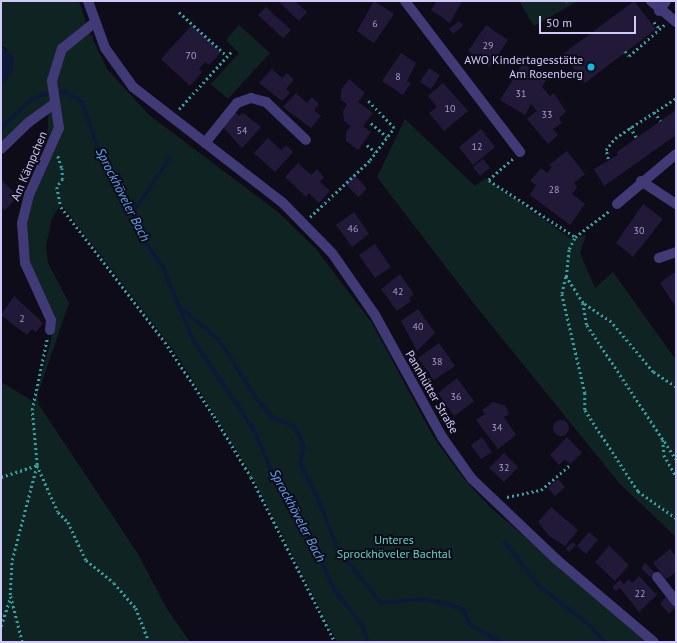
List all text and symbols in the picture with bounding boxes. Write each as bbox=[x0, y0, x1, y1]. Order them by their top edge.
scale bar bbox=[541, 8, 638, 34]
text: 50 m bbox=[546, 15, 572, 30]
house number: 6 bbox=[372, 18, 378, 30]
house number: 29 bbox=[483, 40, 493, 52]
house number: 70 bbox=[186, 50, 196, 62]
place label: AWO Kindertagesstätte Am Rosenberg bbox=[464, 53, 583, 81]
marker: AWO Kindertagesstätte Am Rosenberg bbox=[586, 62, 596, 72]
house number: 8 bbox=[395, 71, 401, 83]
house number: 31 bbox=[516, 88, 526, 100]
house number: 10 bbox=[445, 103, 455, 115]
house number: 33 bbox=[542, 109, 552, 121]
house number: 54 bbox=[237, 125, 247, 137]
street label: Am Kämpchen bbox=[8, 129, 50, 203]
house number: 12 bbox=[472, 141, 482, 153]
water label: Sprockhöveler Bach bbox=[92, 146, 152, 244]
house number: 28 bbox=[549, 184, 559, 196]
house number: 46 bbox=[348, 223, 358, 235]
house number: 30 bbox=[634, 225, 644, 237]
house number: 42 bbox=[393, 286, 403, 298]
house number: 2 bbox=[19, 313, 25, 325]
house number: 40 bbox=[413, 321, 423, 333]
street label: Pannhütter Straße bbox=[402, 348, 462, 436]
house number: 38 bbox=[432, 356, 442, 368]
house number: 36 bbox=[451, 391, 461, 403]
house number: 34 bbox=[492, 422, 502, 434]
house number: 32 bbox=[499, 462, 509, 474]
water label: Sprockhöveler Bach bbox=[266, 467, 328, 565]
park label: Unteres Sprockhöveler Bachtal bbox=[337, 533, 451, 561]
house number: 22 bbox=[635, 588, 645, 600]

